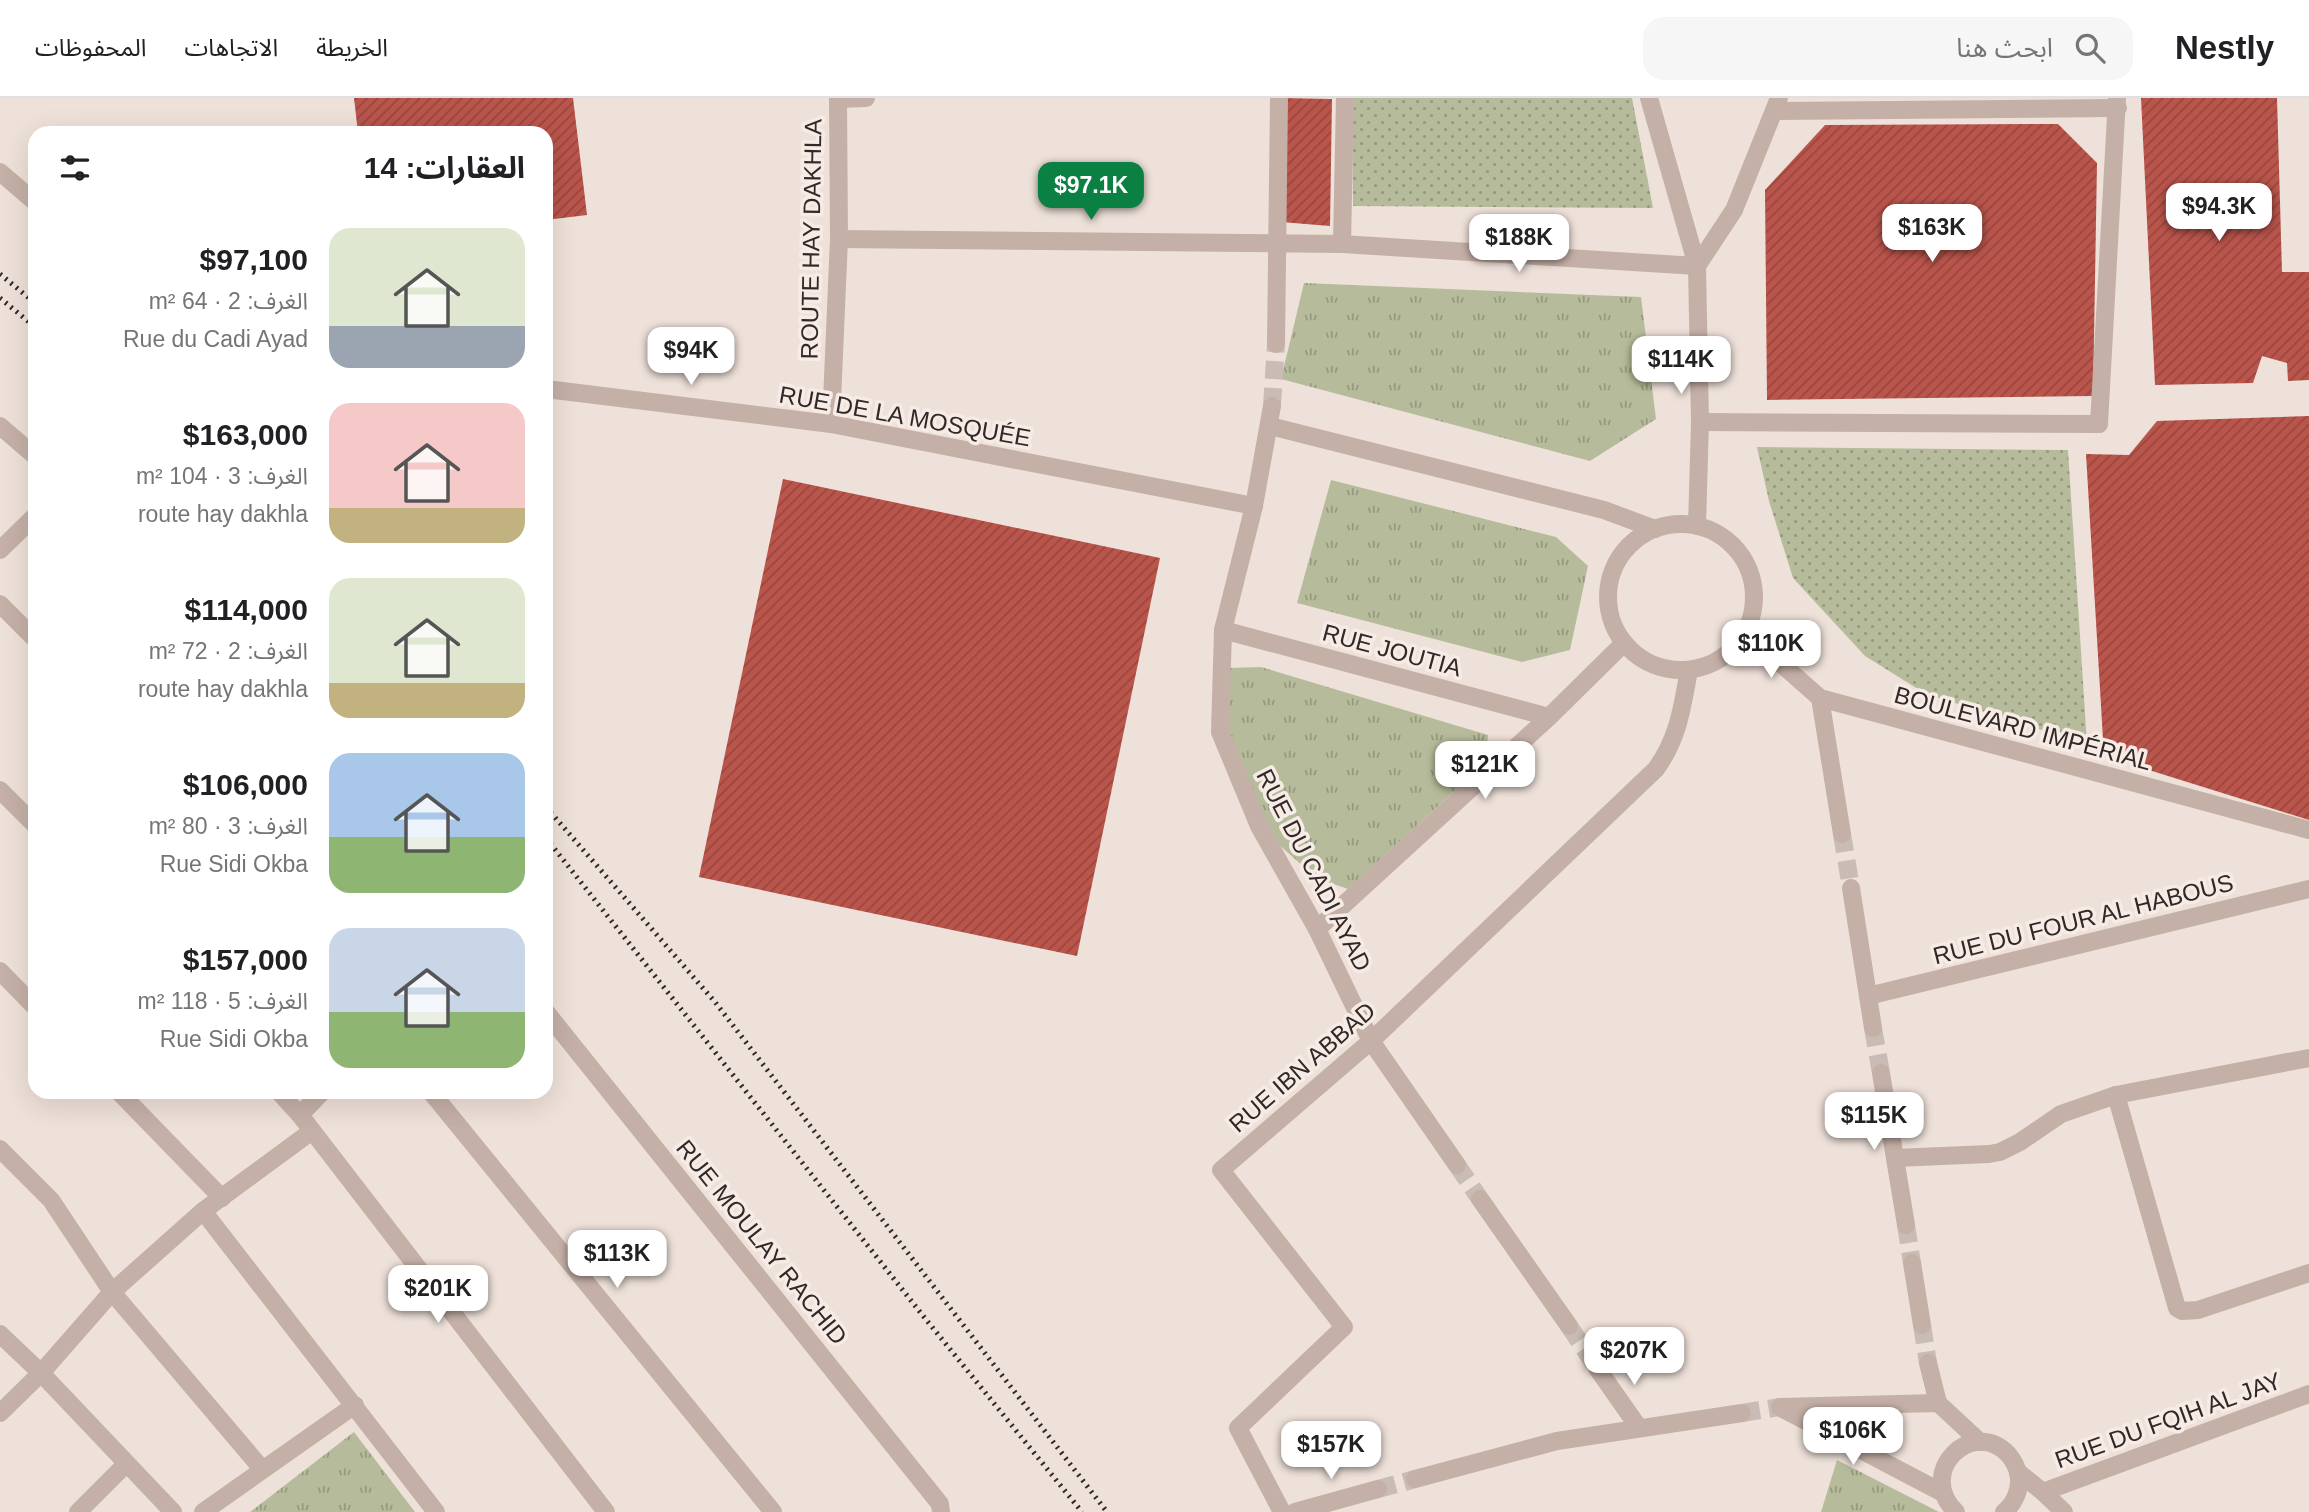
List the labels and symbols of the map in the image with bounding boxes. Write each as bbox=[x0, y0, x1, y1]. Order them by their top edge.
street label: ROUTE HAY DAKHLA bbox=[795, 119, 827, 359]
pin: $97.1K bbox=[1034, 162, 1148, 222]
pin: $94.3K bbox=[2162, 184, 2276, 243]
pin: $163K bbox=[1883, 204, 1981, 264]
pin: $188K bbox=[1470, 214, 1568, 274]
pin: $94K bbox=[650, 328, 732, 387]
pin: $114K bbox=[1632, 336, 1730, 396]
street label: RUE DE LA MOSQUÉE bbox=[777, 381, 1033, 451]
street label: RUE JOUTIA bbox=[1320, 618, 1464, 682]
pin: $110K bbox=[1722, 620, 1820, 680]
street label: BOULEVARD IMPÉRIAL bbox=[1892, 681, 2154, 775]
pin: $121K bbox=[1436, 742, 1534, 801]
street label: RUE DU CADI AYAD bbox=[1251, 764, 1377, 976]
street label: RUE DU FOUR AL HABOUS bbox=[1930, 869, 2236, 969]
street label: RUE IBN ABBAD bbox=[1224, 996, 1380, 1138]
pin: $115K bbox=[1825, 1093, 1923, 1152]
street label: RUE MOULAY RACHID bbox=[671, 1134, 853, 1350]
pin: $113K bbox=[568, 1230, 666, 1290]
pin: $201K bbox=[389, 1266, 487, 1325]
pin: $207K bbox=[1585, 1328, 1683, 1387]
street label: RUE DU FQIH AL JAY bbox=[2051, 1366, 2285, 1474]
pin: $106K bbox=[1804, 1408, 1902, 1467]
pin: $157K bbox=[1282, 1422, 1380, 1481]

